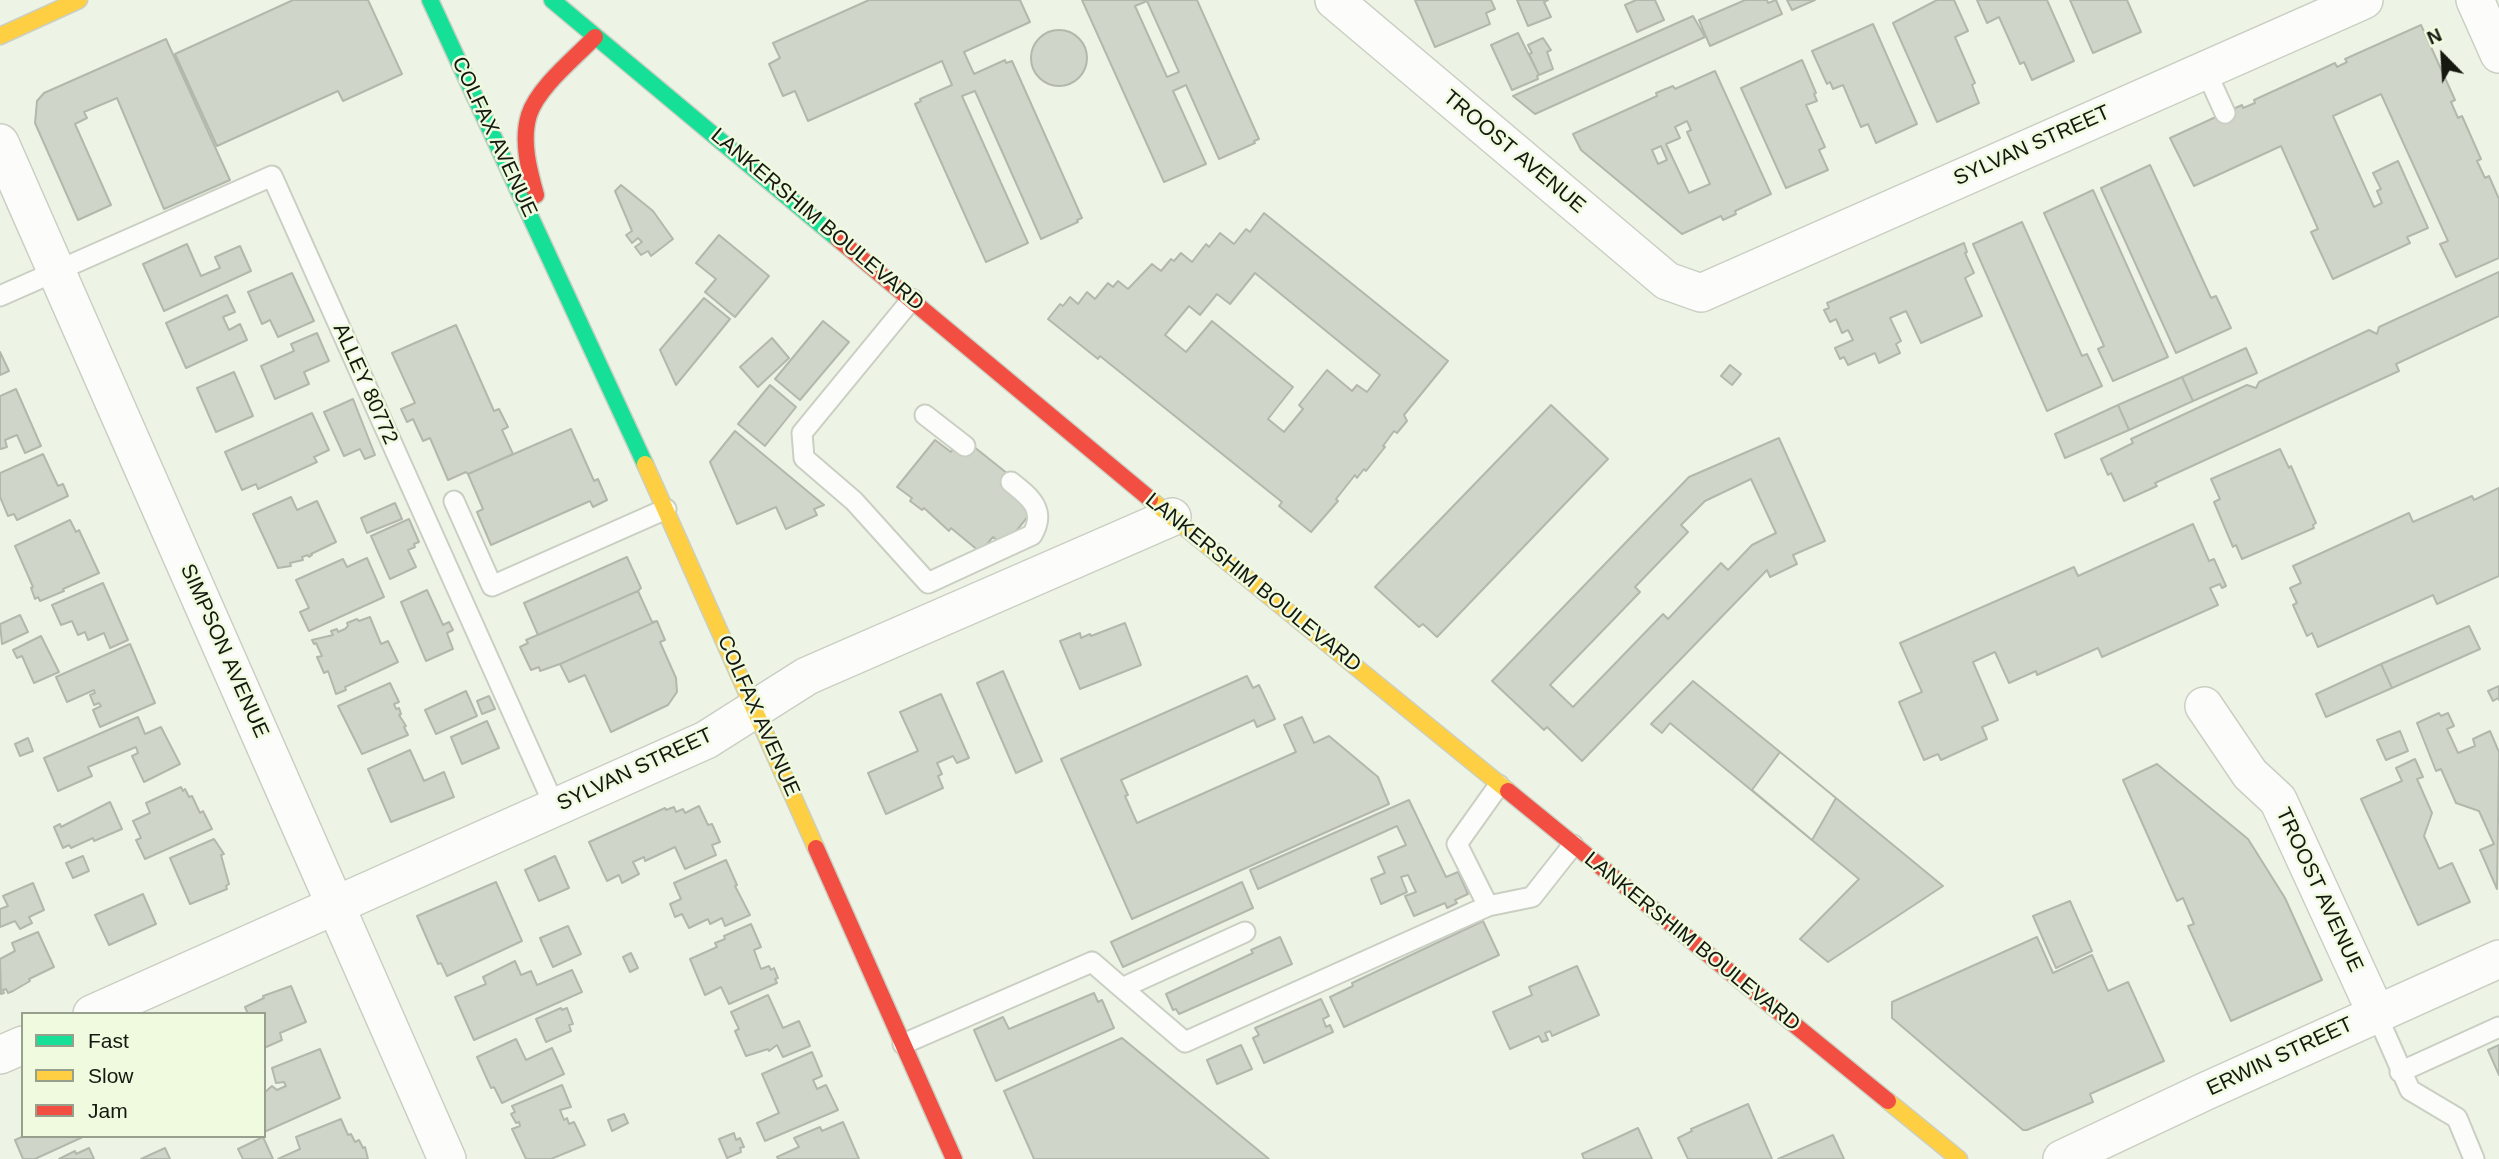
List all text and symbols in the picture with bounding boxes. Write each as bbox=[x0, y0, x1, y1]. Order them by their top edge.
north arrow bbox=[2408, 21, 2478, 91]
text: N bbox=[2424, 24, 2445, 49]
street label: COLFAX AVENUE bbox=[446, 53, 542, 221]
street label: TROOST AVENUE bbox=[1438, 85, 1590, 219]
street label: SYLVAN STREET bbox=[1950, 100, 2114, 192]
street label: LANKERSHIM BOULEVARD bbox=[705, 123, 929, 317]
street label: ALLEY 80772 bbox=[327, 320, 403, 448]
street label: LANKERSHIM BOULEVARD bbox=[1140, 488, 1366, 678]
street label: SIMPSON AVENUE bbox=[174, 560, 274, 742]
street label: COLFAX AVENUE bbox=[711, 632, 805, 800]
street label: SYLVAN STREET bbox=[553, 723, 717, 817]
street label: TROOST AVENUE bbox=[2270, 804, 2368, 976]
street label: LANKERSHIM BOULEVARD bbox=[1579, 847, 1805, 1037]
legend bbox=[21, 1012, 266, 1138]
street label: ERWIN STREET bbox=[2203, 1012, 2357, 1102]
text: Fast bbox=[88, 1029, 129, 1052]
text: Slow bbox=[88, 1064, 134, 1087]
text: Jam bbox=[88, 1099, 128, 1122]

